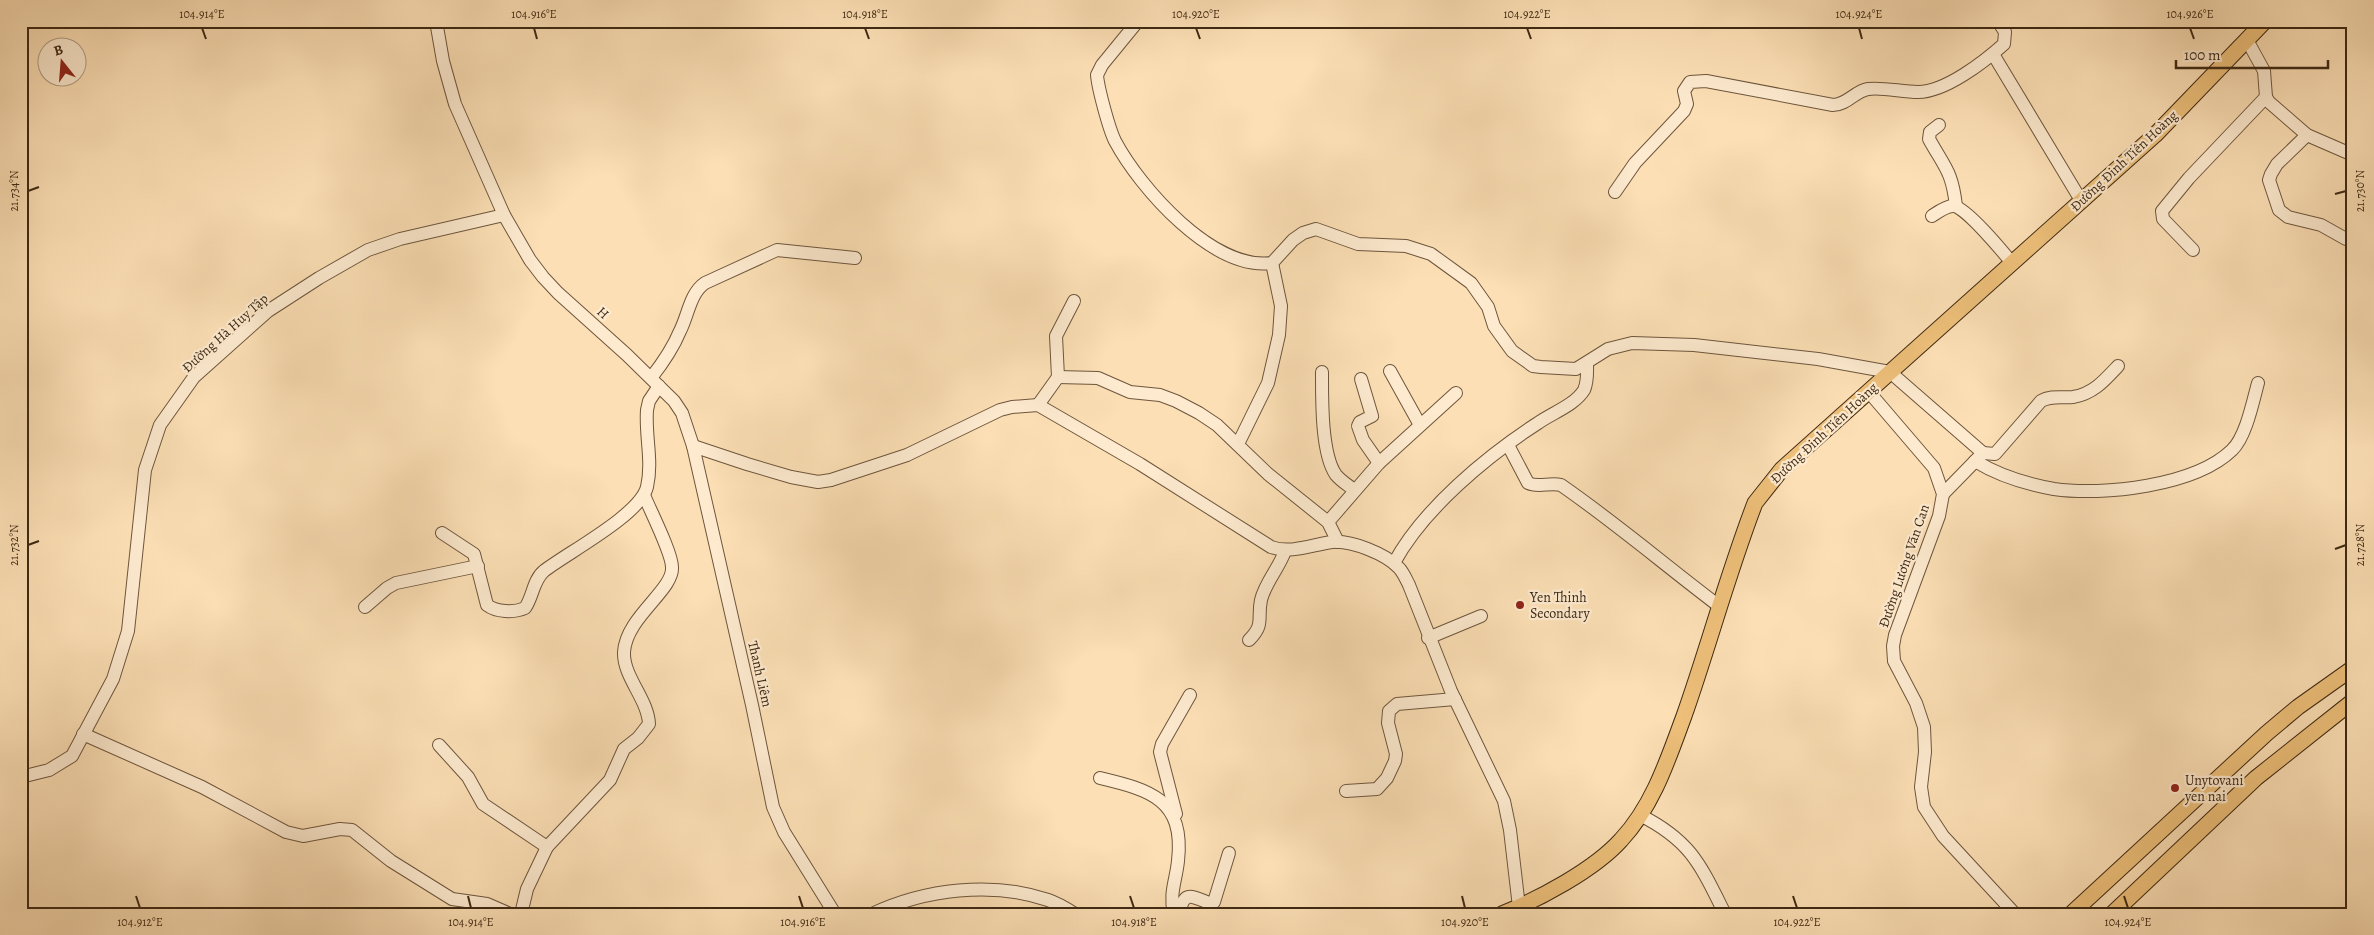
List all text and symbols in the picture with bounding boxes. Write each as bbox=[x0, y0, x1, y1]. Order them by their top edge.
text: 104.914°E bbox=[179, 6, 225, 22]
text: 104.916°E bbox=[511, 6, 557, 22]
text: 104.918°E bbox=[842, 6, 888, 22]
text: 104.920°E bbox=[1172, 6, 1220, 22]
text: 104.922°E bbox=[1503, 6, 1551, 22]
text: 104.924°E bbox=[1836, 6, 1882, 22]
text: 104.926°E bbox=[2166, 6, 2214, 22]
north arrow bbox=[38, 38, 88, 88]
scale bar bbox=[2176, 38, 2329, 70]
text: B bbox=[51, 40, 66, 60]
text: 100 m bbox=[2184, 45, 2221, 65]
street label: Đường Đinh Tiên Hoàng bbox=[2066, 106, 2182, 216]
text: 21.734°N bbox=[6, 170, 22, 212]
text: 21.730°N bbox=[2352, 170, 2368, 212]
street label: Đường Hà Huy Tập bbox=[178, 289, 272, 377]
street label: H bbox=[593, 302, 613, 324]
street label: Đường Đinh Tiên Hoàng bbox=[1766, 378, 1882, 488]
street label: Đường Lương Văn Can bbox=[1874, 501, 1934, 630]
text: 21.728°N bbox=[2352, 523, 2368, 566]
text: 21.732°N bbox=[6, 524, 22, 566]
place label: Yen Thinh Secondary bbox=[1529, 588, 1590, 623]
marker: Yen Thinh Secondary bbox=[1514, 599, 1526, 611]
street label: Thanh Liêm bbox=[743, 639, 777, 709]
place label: Unytovani yen nai bbox=[2184, 771, 2243, 806]
marker: Unytovani yen nai bbox=[2169, 782, 2181, 794]
text: 104.912°E bbox=[117, 914, 163, 930]
text: 104.914°E bbox=[448, 914, 494, 930]
text: 104.916°E bbox=[780, 914, 826, 930]
text: 104.918°E bbox=[1111, 914, 1157, 930]
text: 104.920°E bbox=[1441, 914, 1489, 930]
text: 104.922°E bbox=[1773, 914, 1821, 930]
text: 104.924°E bbox=[2105, 914, 2151, 930]

